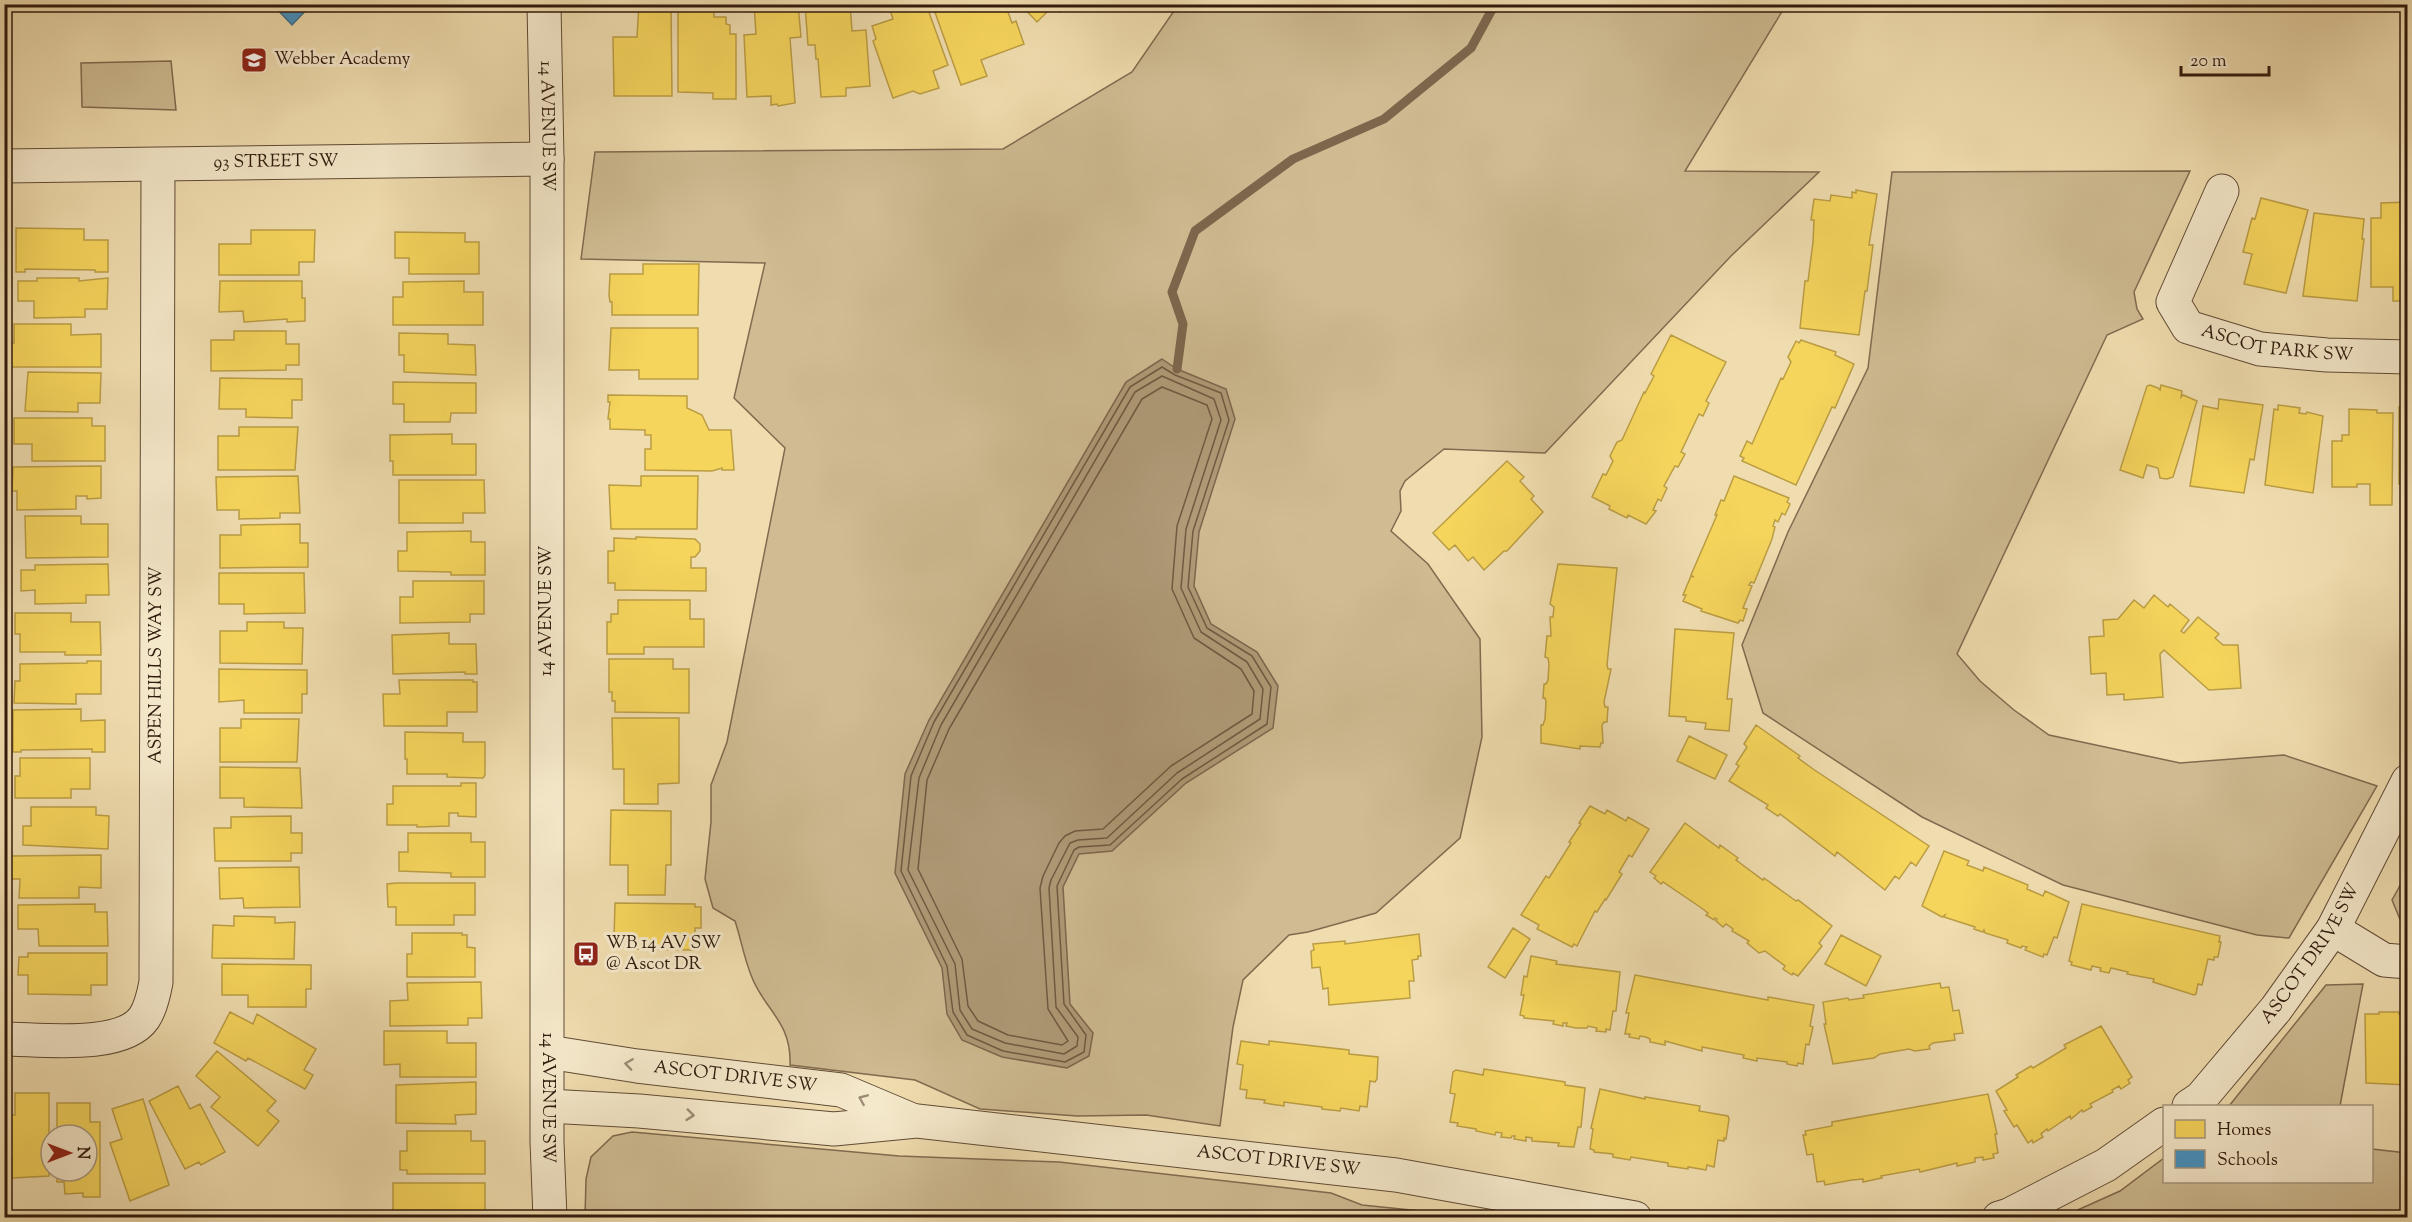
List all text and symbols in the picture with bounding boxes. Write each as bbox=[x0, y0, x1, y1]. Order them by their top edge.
scale bar bbox=[2181, 39, 2270, 77]
school or university icon: Webber Academy bbox=[239, 45, 269, 75]
place label: Webber Academy bbox=[274, 47, 411, 73]
text: 20 m bbox=[2190, 49, 2227, 75]
street label: 14 AVENUE SW bbox=[532, 60, 560, 191]
street label: 93 STREET SW bbox=[213, 149, 339, 176]
street label: ASCOT PARK SW bbox=[2198, 319, 2354, 369]
street label: 14 AVENUE SW bbox=[534, 546, 560, 676]
street label: ASPEN HILLS WAY SW bbox=[144, 566, 170, 764]
street label: ASCOT DRIVE SW bbox=[2255, 879, 2367, 1030]
place label: WB 14 AV SW @ Ascot DR bbox=[606, 931, 721, 978]
bus stop icon: WB 14 AV SW @ Ascot DR bbox=[571, 939, 601, 969]
street label: 14 AVENUE SW bbox=[534, 1033, 561, 1164]
street label: ASCOT DRIVE SW bbox=[652, 1055, 818, 1100]
one-way arrow bbox=[624, 1059, 634, 1071]
one-way arrow bbox=[858, 1094, 869, 1106]
legend bbox=[2163, 1105, 2373, 1183]
one-way arrow bbox=[685, 1109, 694, 1121]
text: Homes bbox=[2217, 1118, 2271, 1144]
north arrow bbox=[39, 1123, 99, 1183]
street label: ASCOT DRIVE SW bbox=[1195, 1140, 1361, 1184]
text: N bbox=[70, 1147, 93, 1160]
text: Schools bbox=[2217, 1148, 2278, 1174]

